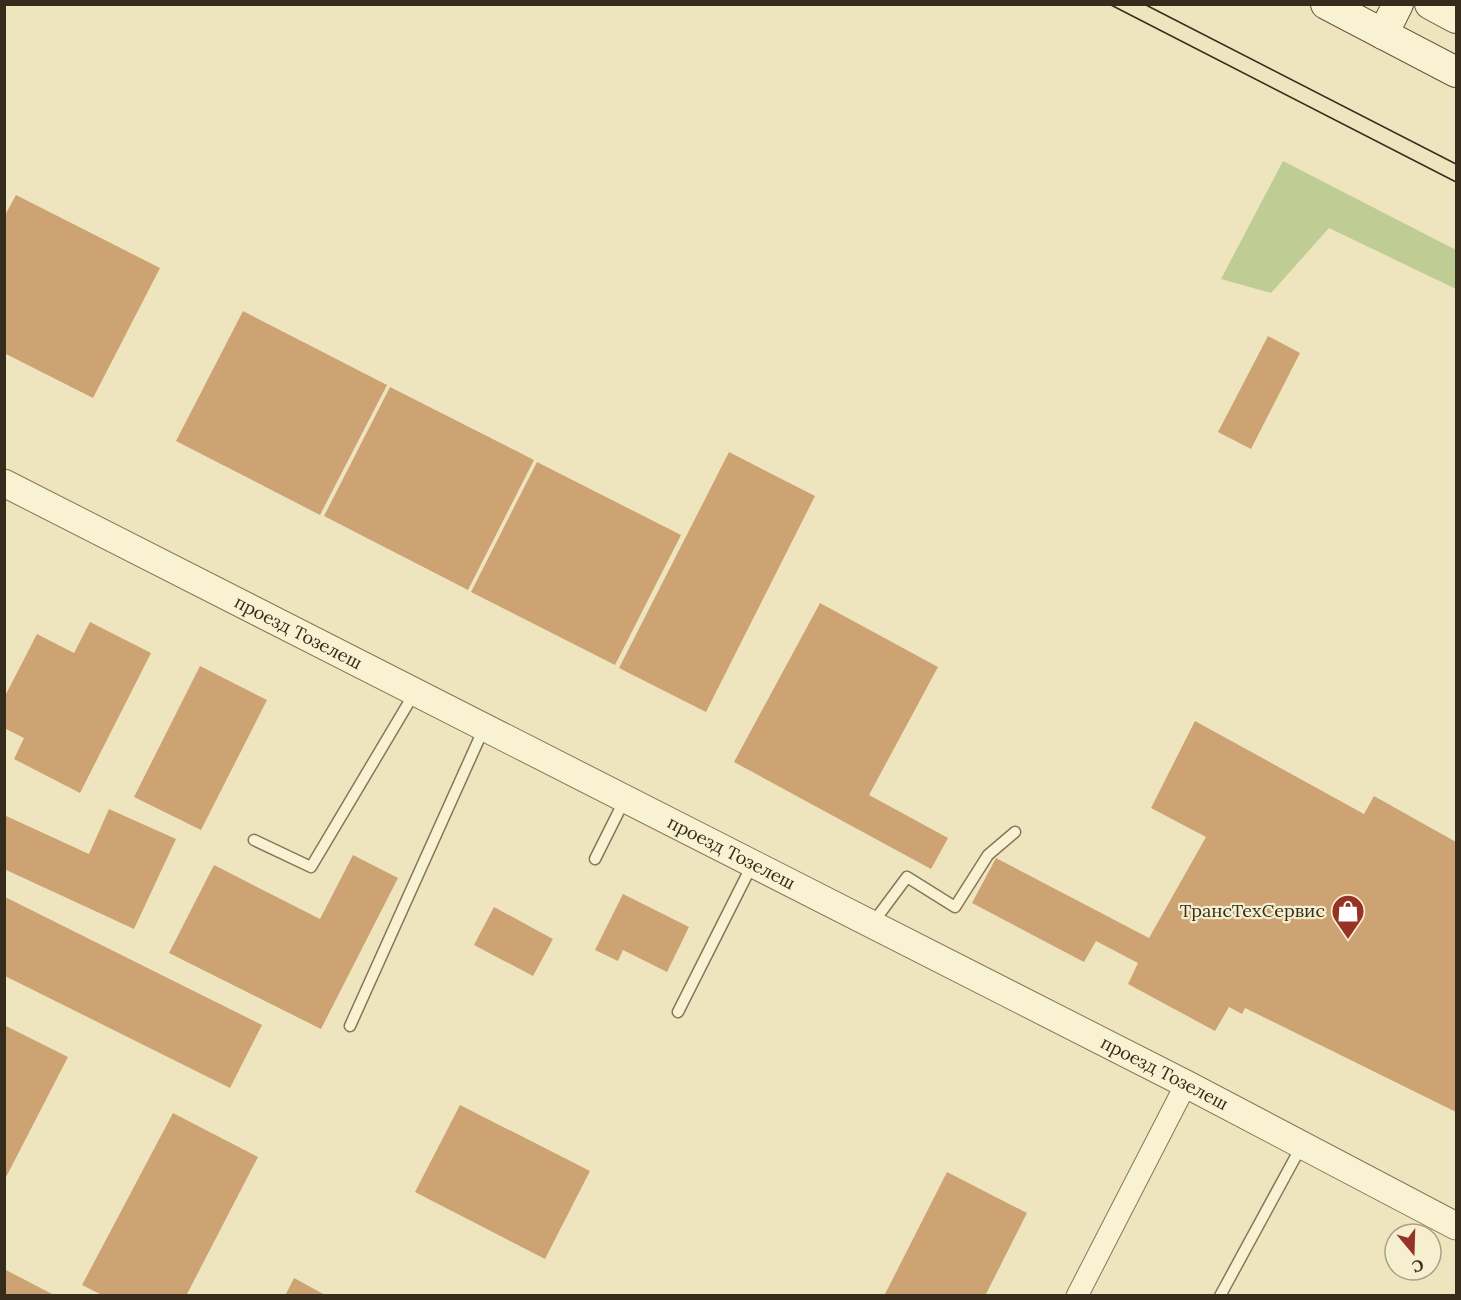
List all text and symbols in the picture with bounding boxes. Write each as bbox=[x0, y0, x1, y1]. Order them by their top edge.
street label: проезд Тозелеш bbox=[231, 590, 366, 674]
street label: проезд Тозелеш bbox=[664, 810, 799, 894]
shop icon: ТрансТехСервис bbox=[1330, 893, 1366, 940]
place label: ТрансТехСервис bbox=[1180, 899, 1325, 922]
street label: проезд Тозелеш bbox=[1097, 1031, 1232, 1115]
north arrow bbox=[1383, 1222, 1443, 1282]
text: С bbox=[1409, 1255, 1426, 1277]

